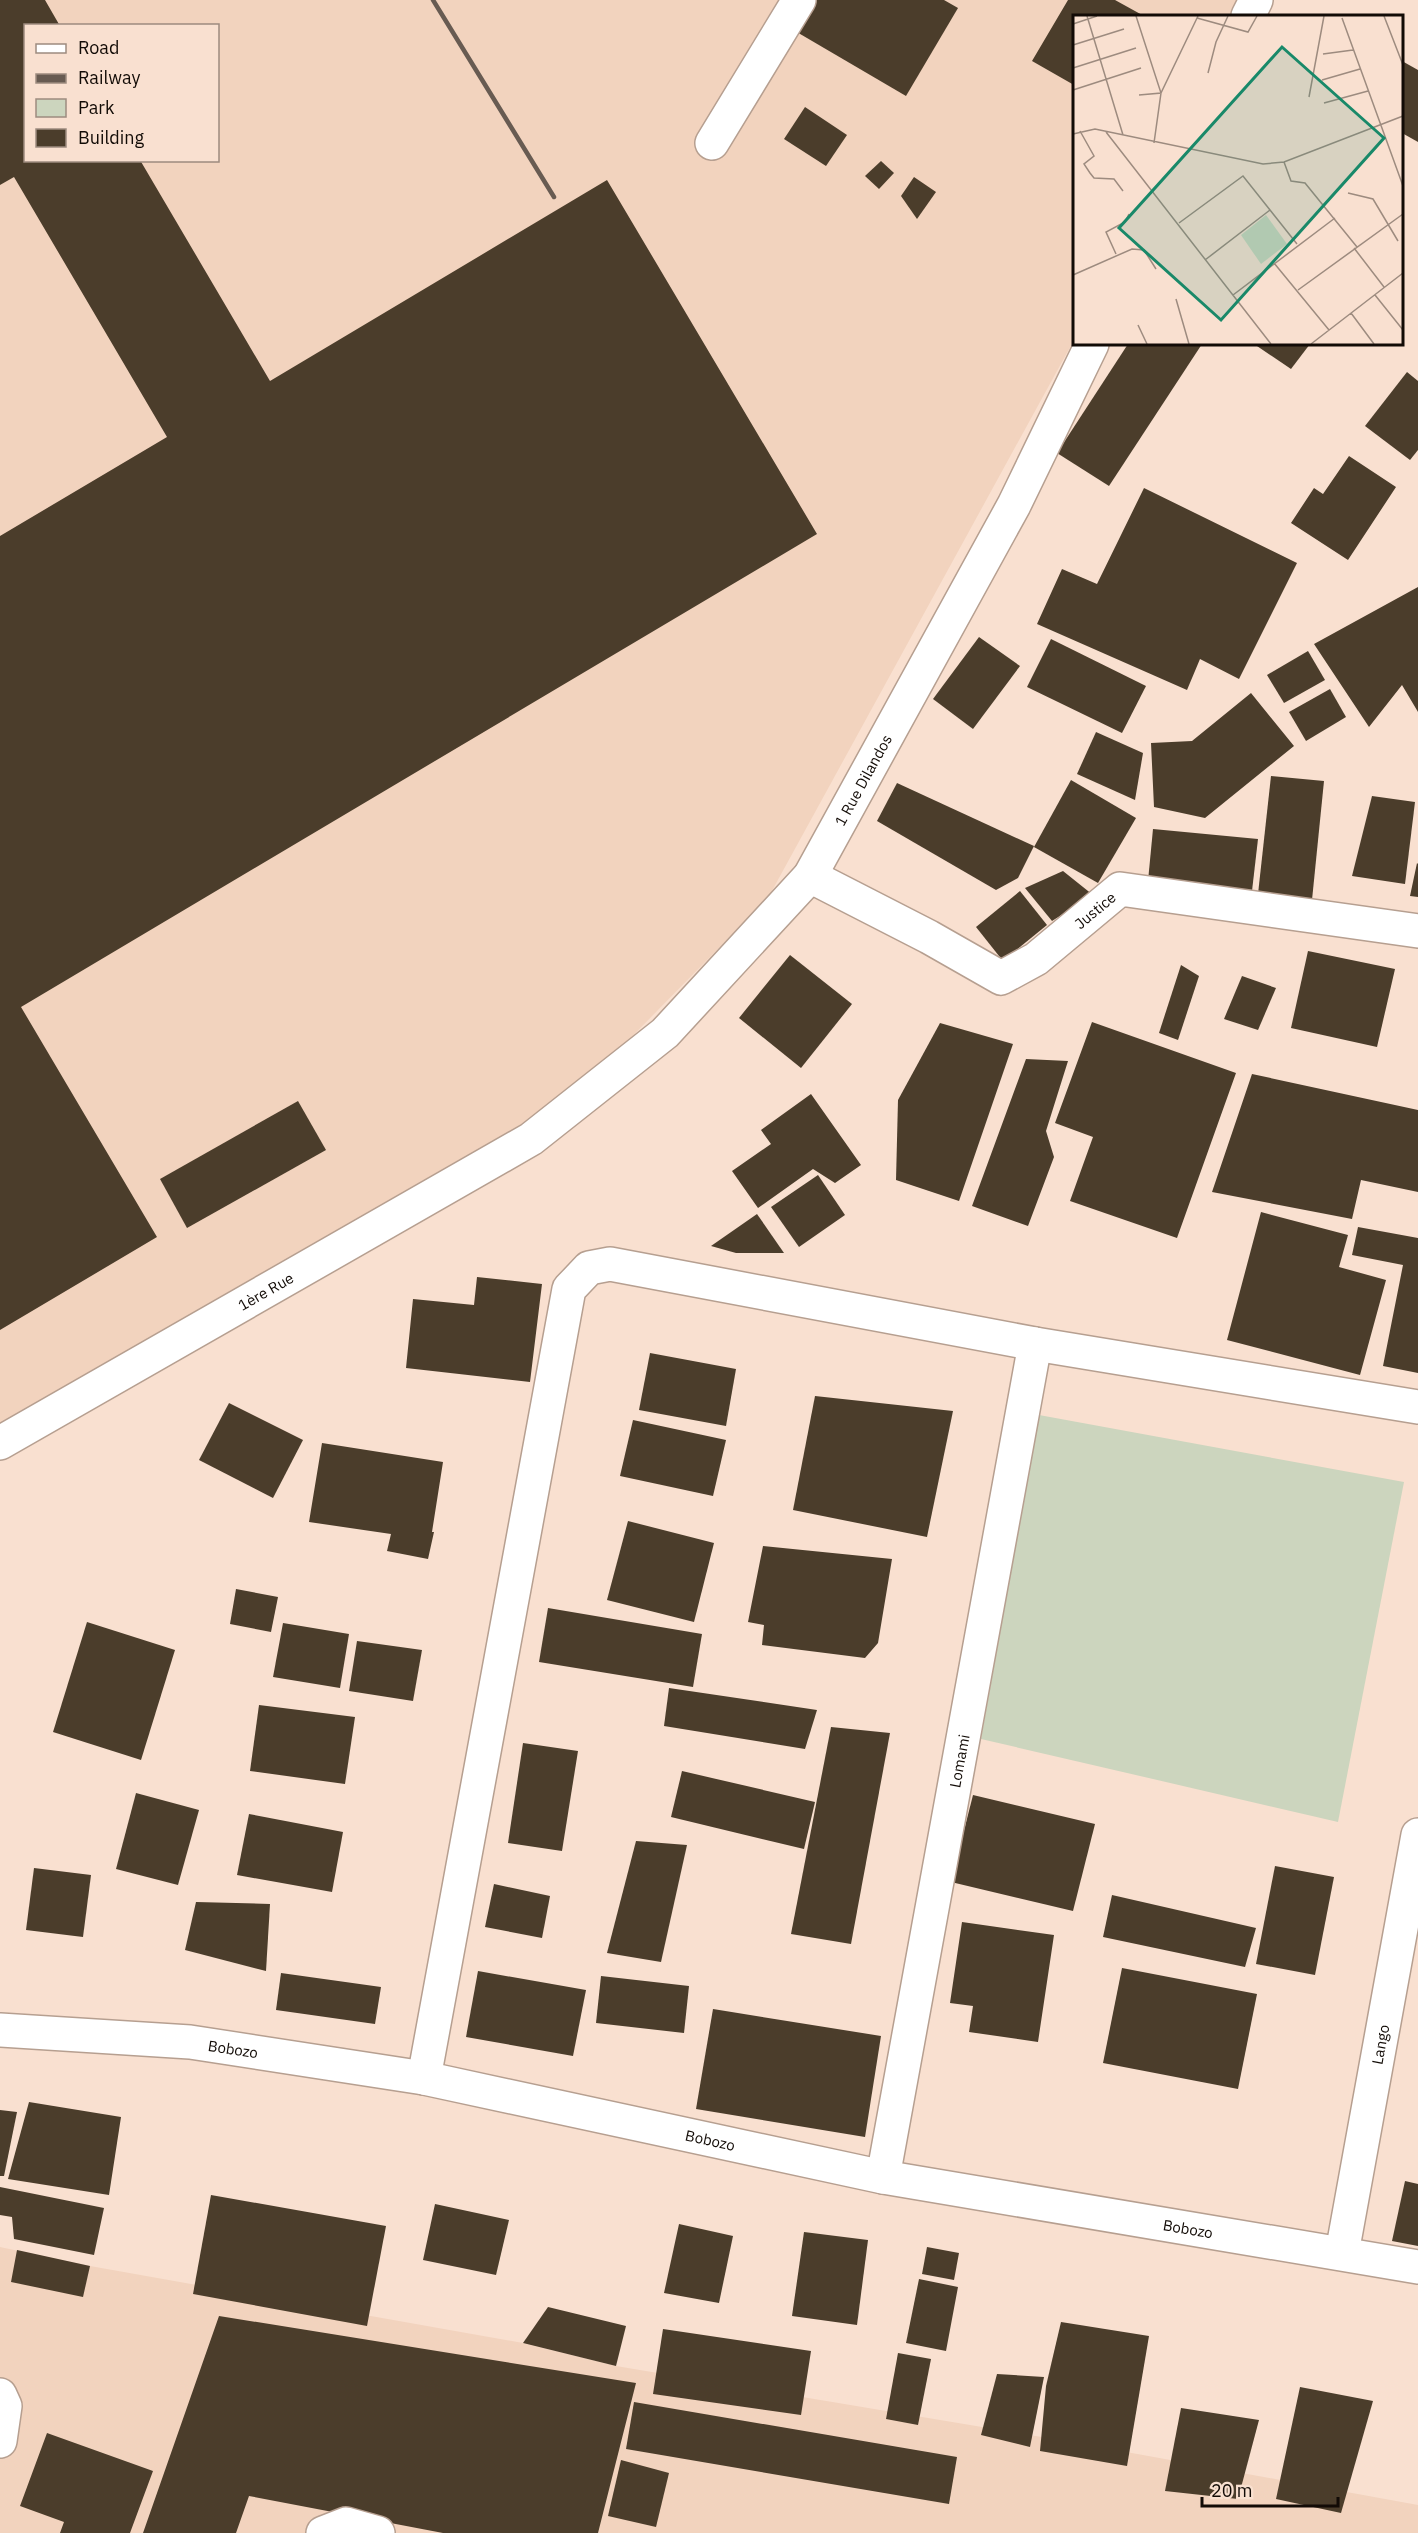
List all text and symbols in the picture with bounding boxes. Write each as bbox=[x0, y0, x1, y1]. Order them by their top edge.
inset map bbox=[1073, 15, 1403, 345]
legend bbox=[24, 24, 219, 162]
text: Road bbox=[78, 36, 119, 59]
text: Railway bbox=[78, 66, 140, 89]
text: Park bbox=[78, 96, 115, 119]
text: Building bbox=[78, 126, 145, 149]
street label: 1 Rue Dilandos bbox=[830, 731, 896, 829]
street label: Justice bbox=[1070, 887, 1119, 933]
street label: 1ère Rue bbox=[234, 1268, 297, 1314]
street label: Lomami bbox=[945, 1733, 973, 1789]
street label: Lango bbox=[1367, 2023, 1393, 2066]
street label: Bobozo bbox=[207, 2035, 259, 2062]
street label: Bobozo bbox=[684, 2125, 737, 2154]
street label: Bobozo bbox=[1162, 2215, 1214, 2242]
scale bar bbox=[1202, 2470, 1338, 2508]
text: 20 m bbox=[1211, 2479, 1253, 2502]

